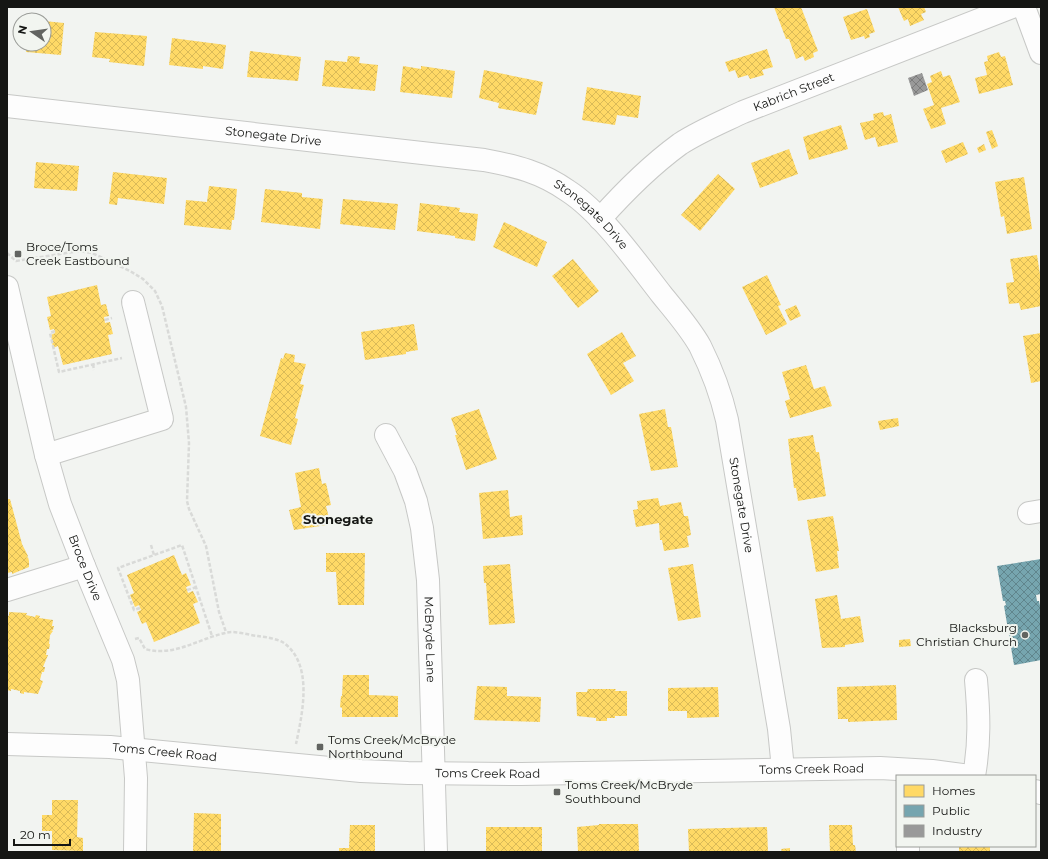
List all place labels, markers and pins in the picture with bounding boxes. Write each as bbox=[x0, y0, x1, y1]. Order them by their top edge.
place label: Broce/Toms Creek Eastbound bbox=[26, 239, 130, 268]
marker: Broce/Toms Creek Eastbound bbox=[13, 249, 23, 259]
place label: Blacksburg Christian Church bbox=[916, 620, 1017, 649]
marker: Blacksburg Christian Church bbox=[1020, 630, 1030, 640]
place label: Toms Creek/McBryde Northbound bbox=[328, 732, 456, 761]
marker: Toms Creek/McBryde Northbound bbox=[315, 742, 325, 752]
place label: Toms Creek/McBryde Southbound bbox=[565, 777, 693, 806]
marker: Toms Creek/McBryde Southbound bbox=[552, 787, 562, 797]

